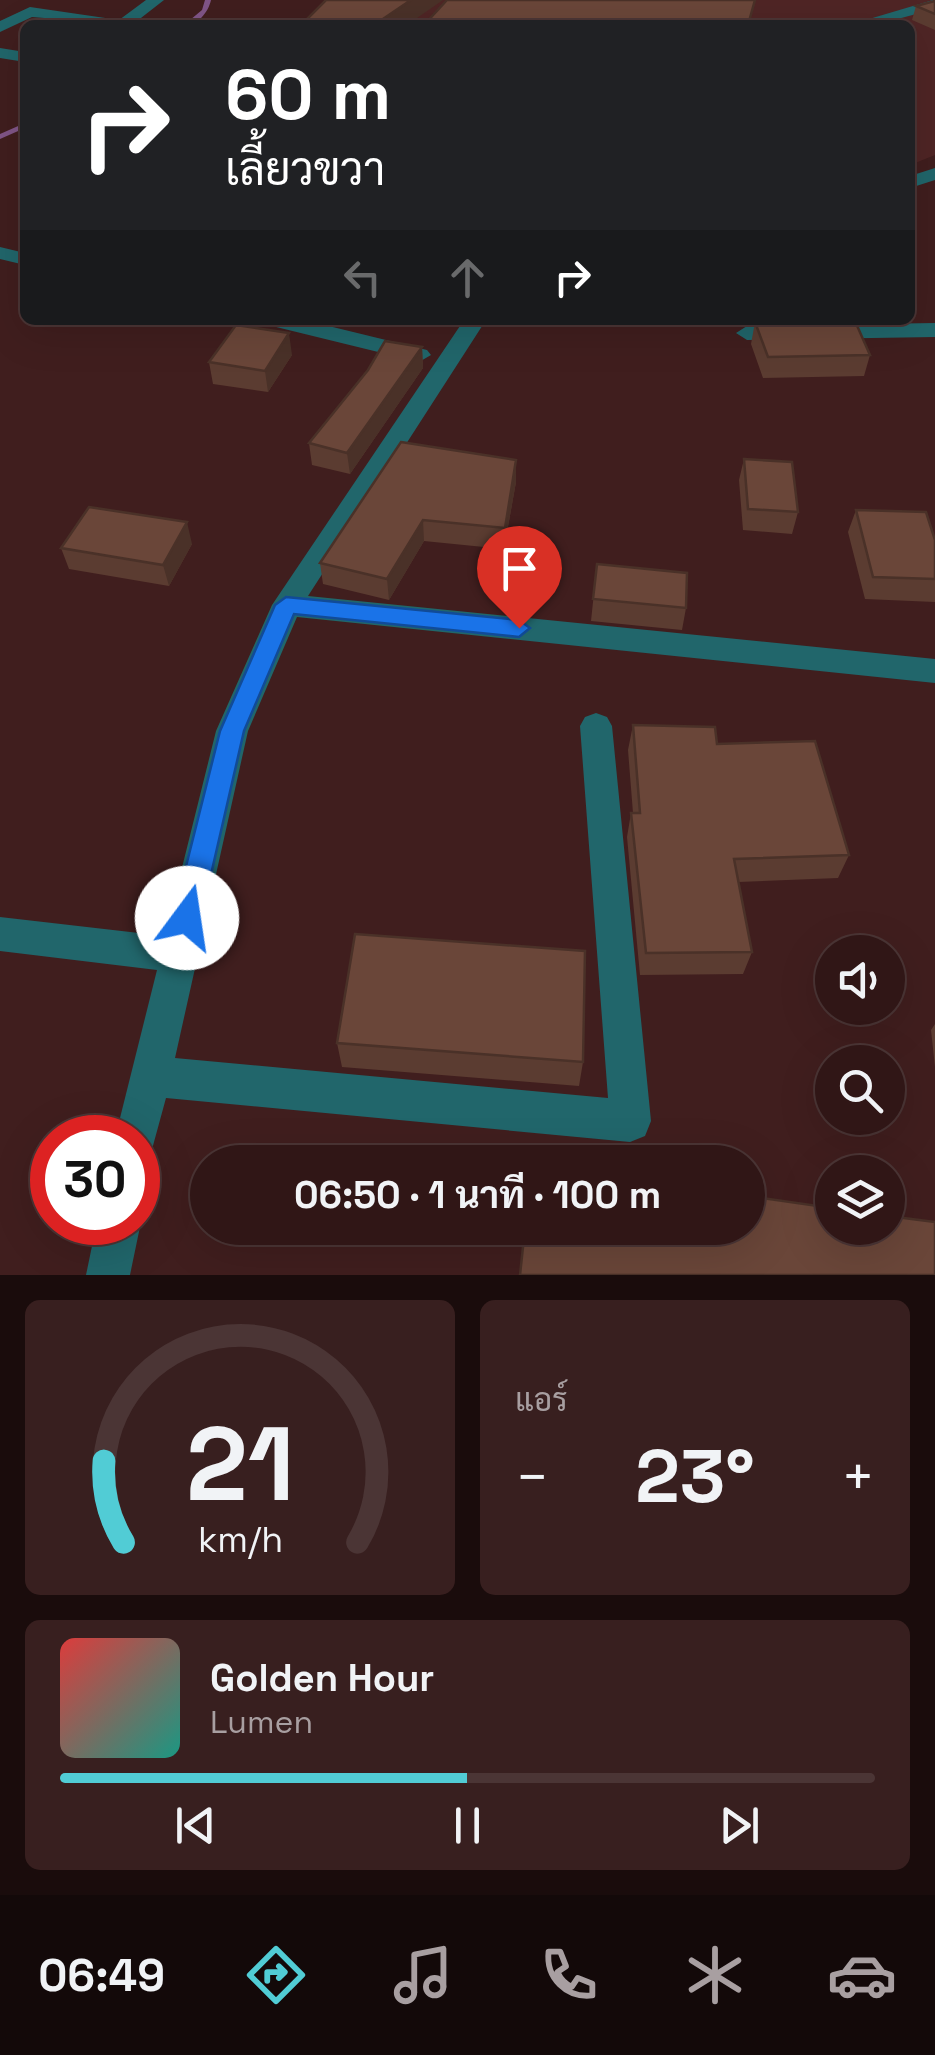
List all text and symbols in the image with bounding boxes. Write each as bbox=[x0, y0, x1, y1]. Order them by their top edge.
text: 60 m bbox=[225, 50, 391, 139]
icon: right bbox=[60, 60, 190, 190]
text: เลี้ยวขวา bbox=[225, 141, 385, 198]
icon: left bbox=[335, 250, 390, 305]
icon: ahead bbox=[440, 250, 495, 305]
icon: right bbox=[545, 250, 600, 305]
pin bbox=[477, 526, 562, 629]
icon: arrive bbox=[492, 541, 547, 596]
position arrow bbox=[135, 866, 239, 970]
map controls bbox=[815, 935, 905, 1245]
button: sound bbox=[815, 935, 905, 1025]
button: search bbox=[815, 1045, 905, 1135]
speed limit sign: 30 bbox=[30, 1115, 160, 1245]
button: layers bbox=[815, 1155, 905, 1245]
text: 06:50 · 1 นาที · 100 m bbox=[294, 1171, 661, 1219]
text: แอร์ bbox=[515, 1380, 568, 1420]
text: 21 bbox=[186, 1398, 294, 1530]
text: 23° bbox=[635, 1428, 755, 1524]
text: − bbox=[515, 1442, 549, 1512]
text: + bbox=[841, 1442, 875, 1512]
text: km/h bbox=[197, 1517, 283, 1562]
text: Golden Hour bbox=[210, 1654, 434, 1702]
text: Lumen bbox=[210, 1702, 313, 1742]
icon: previous bbox=[168, 1798, 223, 1853]
icon: pause bbox=[440, 1798, 495, 1853]
icon: next bbox=[712, 1798, 767, 1853]
icon: directions bbox=[241, 1940, 311, 2010]
icon: music bbox=[388, 1940, 458, 2010]
icon: phone bbox=[534, 1940, 604, 2010]
icon: climate bbox=[680, 1940, 750, 2010]
icon: car bbox=[827, 1940, 897, 2010]
text: 06:49 bbox=[38, 1947, 165, 2004]

